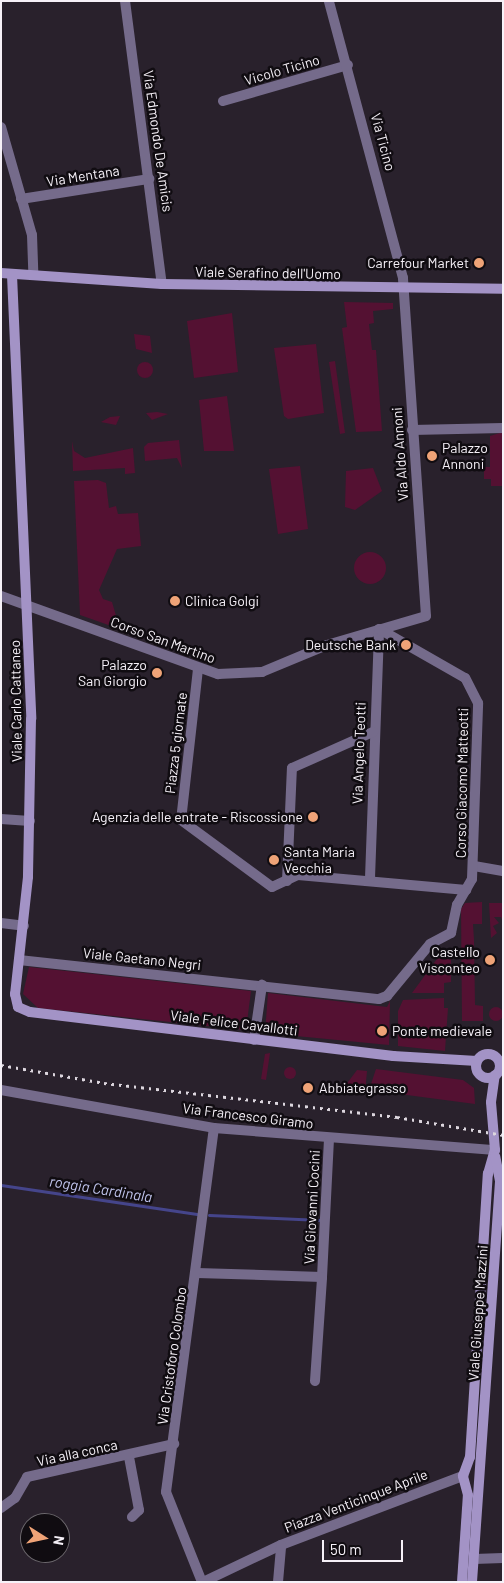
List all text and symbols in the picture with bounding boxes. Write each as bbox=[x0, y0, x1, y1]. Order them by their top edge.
street label: Vicolo Ticino bbox=[242, 51, 322, 89]
street label: Via Edmondo De Amicis bbox=[140, 69, 176, 213]
street label: Via Ticino bbox=[367, 111, 399, 173]
street label: Via Mentana bbox=[45, 162, 121, 190]
place label: Carrefour Market bbox=[367, 255, 469, 271]
marker: Carrefour Market bbox=[473, 257, 485, 269]
street label: Viale Serafino dell'Uomo bbox=[195, 263, 341, 283]
street label: Via Aldo Annoni bbox=[388, 407, 412, 501]
place label: Palazzo Annoni bbox=[442, 440, 488, 472]
marker: Palazzo Annoni bbox=[426, 450, 438, 462]
place label: Clinica Golgi bbox=[185, 593, 259, 609]
marker: Clinica Golgi bbox=[169, 595, 181, 607]
street label: Corso San Martino bbox=[108, 613, 218, 667]
place label: Deutsche Bank bbox=[305, 637, 396, 653]
marker: Deutsche Bank bbox=[400, 639, 412, 651]
street label: Viale Carlo Cattaneo bbox=[7, 640, 25, 762]
place label: Palazzo San Giorgio bbox=[78, 657, 147, 690]
marker: Palazzo San Giorgio bbox=[151, 667, 163, 679]
street label: Piazza 5 giornate bbox=[161, 691, 191, 795]
street label: Via Angelo Teotti bbox=[349, 702, 369, 804]
street label: Corso Giacomo Matteotti bbox=[452, 708, 472, 858]
place label: Agenzia delle entrate - Riscossione bbox=[92, 809, 303, 825]
marker: Agenzia delle entrate - Riscossione bbox=[307, 811, 319, 823]
place label: Santa Maria Vecchia bbox=[284, 844, 355, 876]
marker: Santa Maria Vecchia bbox=[268, 854, 280, 866]
street label: Viale Gaetano Negri bbox=[82, 944, 202, 974]
place label: Castello Visconteo bbox=[419, 944, 480, 976]
marker: Castello Visconteo bbox=[484, 954, 496, 966]
street label: Viale Felice Cavallotti bbox=[169, 1007, 299, 1039]
place label: Ponte medievale bbox=[392, 1023, 492, 1039]
marker: Ponte medievale bbox=[376, 1025, 388, 1037]
place label: Abbiategrasso bbox=[319, 1080, 406, 1096]
marker: Abbiategrasso bbox=[301, 1081, 315, 1095]
street label: Via Francesco Giramo bbox=[182, 1100, 314, 1132]
street label: Via Giovanni Cocini bbox=[301, 1149, 323, 1265]
water label: roggia Cardinala bbox=[48, 1172, 154, 1206]
street label: Viale Giuseppe Mazzini bbox=[465, 1244, 491, 1382]
street label: Via Cristoforo Colombo bbox=[154, 1286, 190, 1426]
street label: Via alla conca bbox=[35, 1436, 119, 1470]
street label: Piazza Venticinque Aprile bbox=[282, 1466, 430, 1536]
north arrow bbox=[20, 1513, 70, 1563]
scale bar bbox=[324, 1530, 405, 1562]
text: N bbox=[50, 1534, 68, 1547]
text: 50 m bbox=[330, 1540, 362, 1558]

